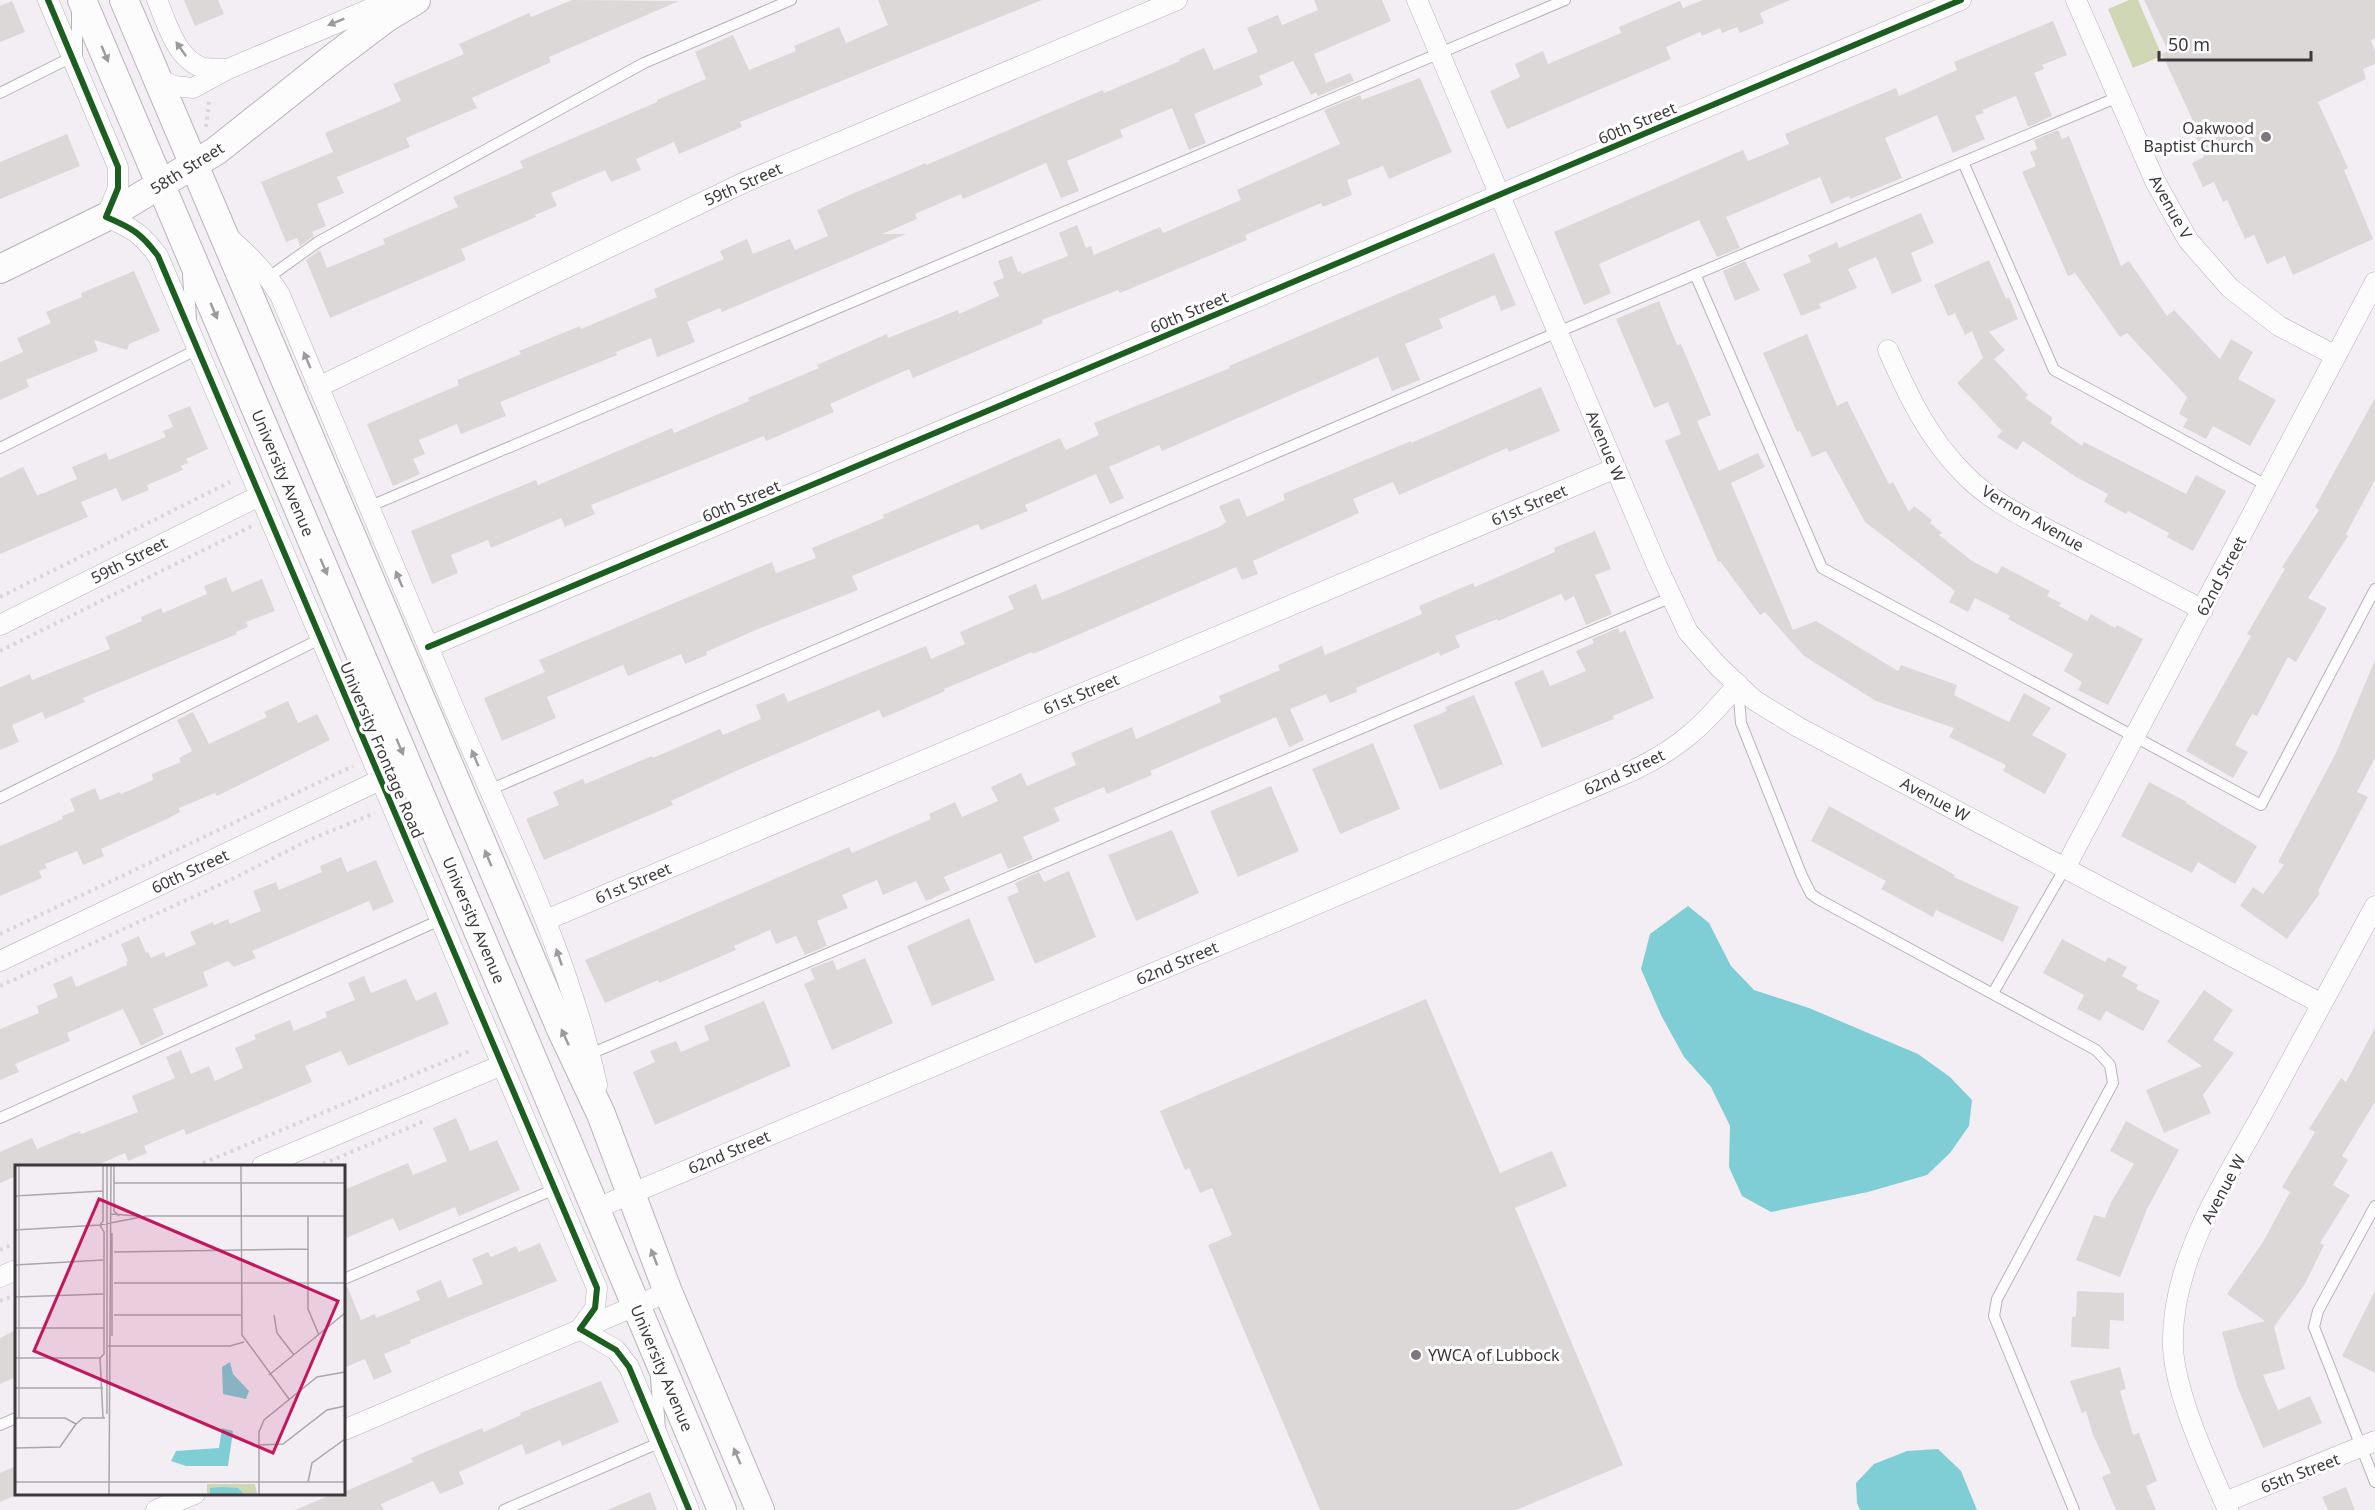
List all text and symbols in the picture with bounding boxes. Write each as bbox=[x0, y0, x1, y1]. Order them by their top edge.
one-way arrow bbox=[327, 17, 345, 27]
scale bar bbox=[2159, 24, 2310, 62]
text: 50 m bbox=[2168, 32, 2210, 56]
one-way arrow bbox=[175, 41, 187, 57]
one-way arrow bbox=[101, 45, 110, 62]
street label: 60th Street bbox=[1595, 97, 1680, 149]
place label: Oakwood Baptist Church bbox=[2144, 117, 2254, 157]
marker: Oakwood Baptist Church bbox=[2259, 130, 2273, 144]
street label: 58th Street bbox=[146, 137, 228, 199]
street label: 59th Street bbox=[701, 157, 785, 211]
street label: Avenue V bbox=[2144, 171, 2198, 243]
street label: 60th Street bbox=[1147, 286, 1232, 338]
one-way arrow bbox=[209, 302, 219, 320]
one-way arrow bbox=[302, 351, 311, 369]
street label: University Avenue bbox=[246, 406, 320, 540]
street label: Avenue W bbox=[1581, 407, 1631, 485]
street label: 60th Street bbox=[699, 475, 784, 527]
street label: 61st Street bbox=[1488, 479, 1571, 531]
street label: Vernon Avenue bbox=[1978, 480, 2088, 556]
street label: 59th Street bbox=[87, 531, 171, 589]
street label: 62nd Street bbox=[2191, 532, 2251, 620]
one-way arrow bbox=[319, 559, 328, 576]
one-way arrow bbox=[394, 569, 404, 587]
street label: University Frontage Road bbox=[335, 658, 429, 842]
street label: 61st Street bbox=[1040, 668, 1123, 720]
one-way arrow bbox=[395, 738, 405, 756]
street label: 62nd Street bbox=[1580, 744, 1668, 800]
one-way arrow bbox=[471, 749, 480, 766]
street label: Avenue W bbox=[1897, 772, 1973, 826]
street label: 60th Street bbox=[148, 843, 232, 898]
one-way arrow bbox=[483, 849, 492, 867]
street label: University Avenue bbox=[437, 853, 511, 987]
street label: 61st Street bbox=[592, 857, 675, 909]
street label: 62nd Street bbox=[1133, 936, 1221, 990]
one-way arrow bbox=[553, 948, 563, 966]
one-way arrow bbox=[560, 1029, 569, 1046]
street label: 62nd Street bbox=[685, 1125, 773, 1179]
street label: Avenue W bbox=[2196, 1151, 2250, 1227]
inset map bbox=[15, 1165, 345, 1495]
one-way arrow bbox=[649, 1247, 659, 1265]
street label: University Avenue bbox=[625, 1301, 699, 1435]
place label: YWCA of Lubbock bbox=[1428, 1344, 1560, 1366]
marker: YWCA of Lubbock bbox=[1409, 1348, 1423, 1362]
one-way arrow bbox=[732, 1447, 741, 1465]
street label: 65th Street bbox=[2257, 1448, 2343, 1498]

